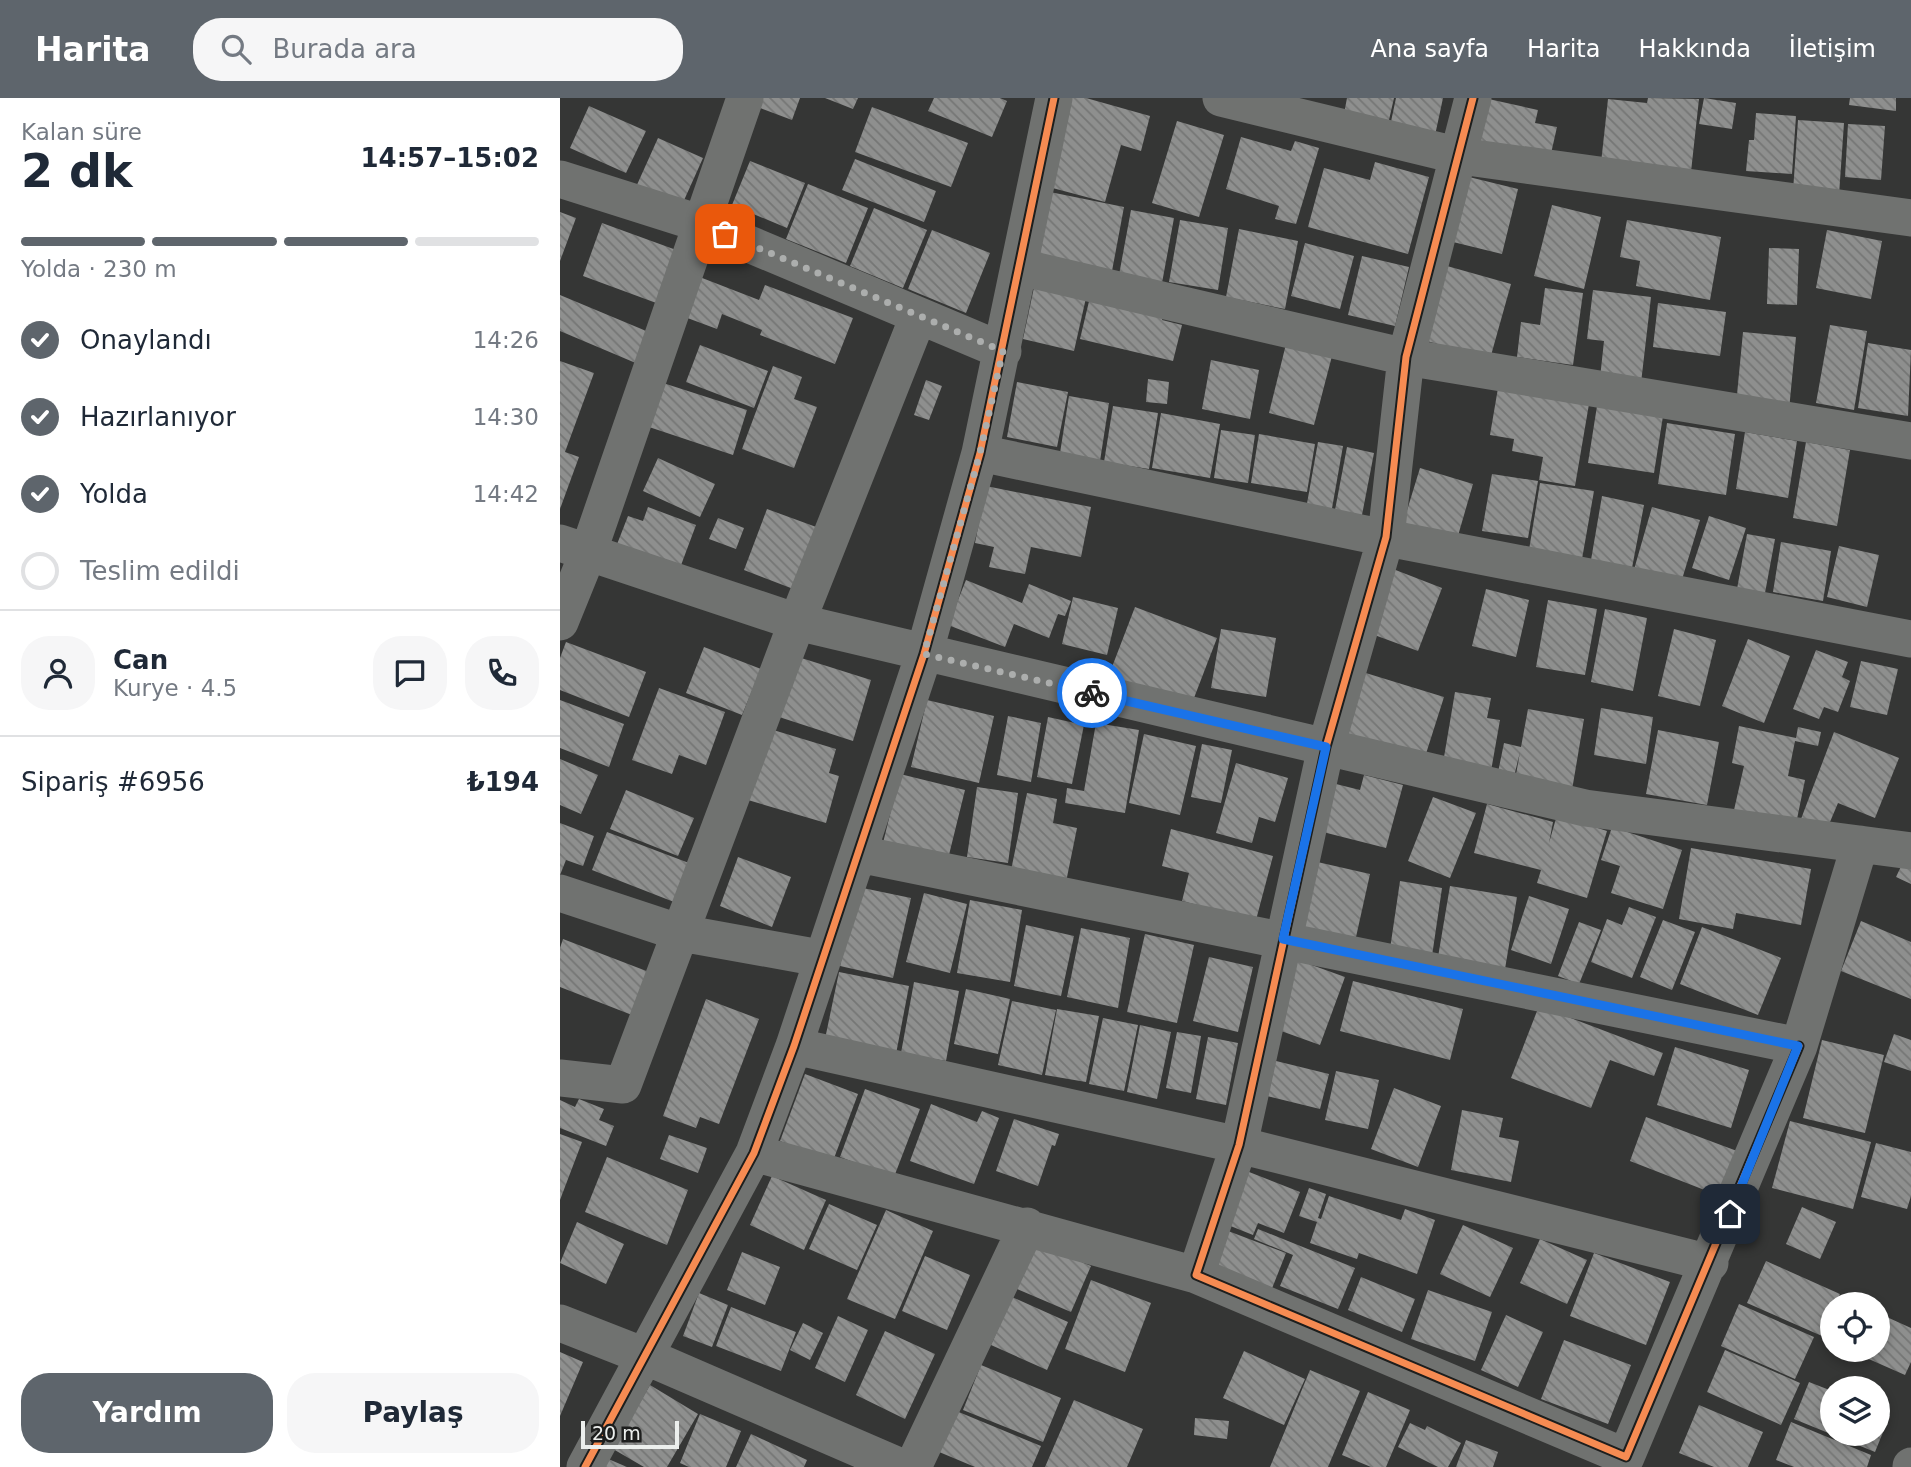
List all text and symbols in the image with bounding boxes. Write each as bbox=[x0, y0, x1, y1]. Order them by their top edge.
search box bbox=[193, 18, 683, 81]
text: Harita bbox=[35, 30, 151, 69]
icon: search bbox=[217, 30, 255, 68]
text: Burada ara bbox=[273, 34, 417, 64]
text: Ana sayfa bbox=[1371, 35, 1489, 63]
text: Harita bbox=[1527, 35, 1600, 63]
text: Hakkında bbox=[1638, 35, 1751, 63]
text: İletişim bbox=[1789, 35, 1876, 63]
text: Kalan süre bbox=[21, 119, 142, 145]
text: 14:57–15:02 bbox=[360, 143, 539, 173]
text: 2 dk bbox=[21, 144, 133, 198]
pin bbox=[695, 204, 755, 264]
icon: bag bbox=[706, 215, 744, 253]
text: Yolda · 230 m bbox=[21, 256, 177, 282]
icon: check bbox=[21, 321, 59, 359]
text: Onaylandı bbox=[80, 325, 212, 355]
text: 14:26 bbox=[473, 327, 539, 353]
icon: check bbox=[21, 398, 59, 436]
text: Hazırlanıyor bbox=[80, 402, 236, 432]
text: 14:30 bbox=[473, 404, 539, 430]
icon: check bbox=[21, 475, 59, 513]
text: Yolda bbox=[80, 479, 148, 509]
text: 14:42 bbox=[473, 481, 539, 507]
text: Teslim edildi bbox=[80, 556, 240, 586]
button: person bbox=[21, 636, 95, 710]
button: chat bbox=[373, 636, 447, 710]
button: phone bbox=[465, 636, 539, 710]
text: Can bbox=[113, 645, 168, 675]
courier bbox=[1057, 658, 1127, 728]
icon: bike bbox=[1073, 674, 1111, 712]
text: Kurye · 4.5 bbox=[113, 675, 237, 701]
text: Sipariş #6956 bbox=[21, 767, 205, 797]
text: ₺194 bbox=[467, 767, 539, 797]
pin bbox=[1700, 1184, 1760, 1244]
icon: home bbox=[1711, 1195, 1749, 1233]
map controls bbox=[1820, 1292, 1890, 1446]
button: locate bbox=[1820, 1292, 1890, 1362]
button: Yardım bbox=[21, 1373, 273, 1453]
button: Paylaş bbox=[287, 1373, 539, 1453]
button: layers bbox=[1820, 1376, 1890, 1446]
scale bar bbox=[581, 1418, 679, 1450]
text: 20 m bbox=[592, 1422, 641, 1444]

